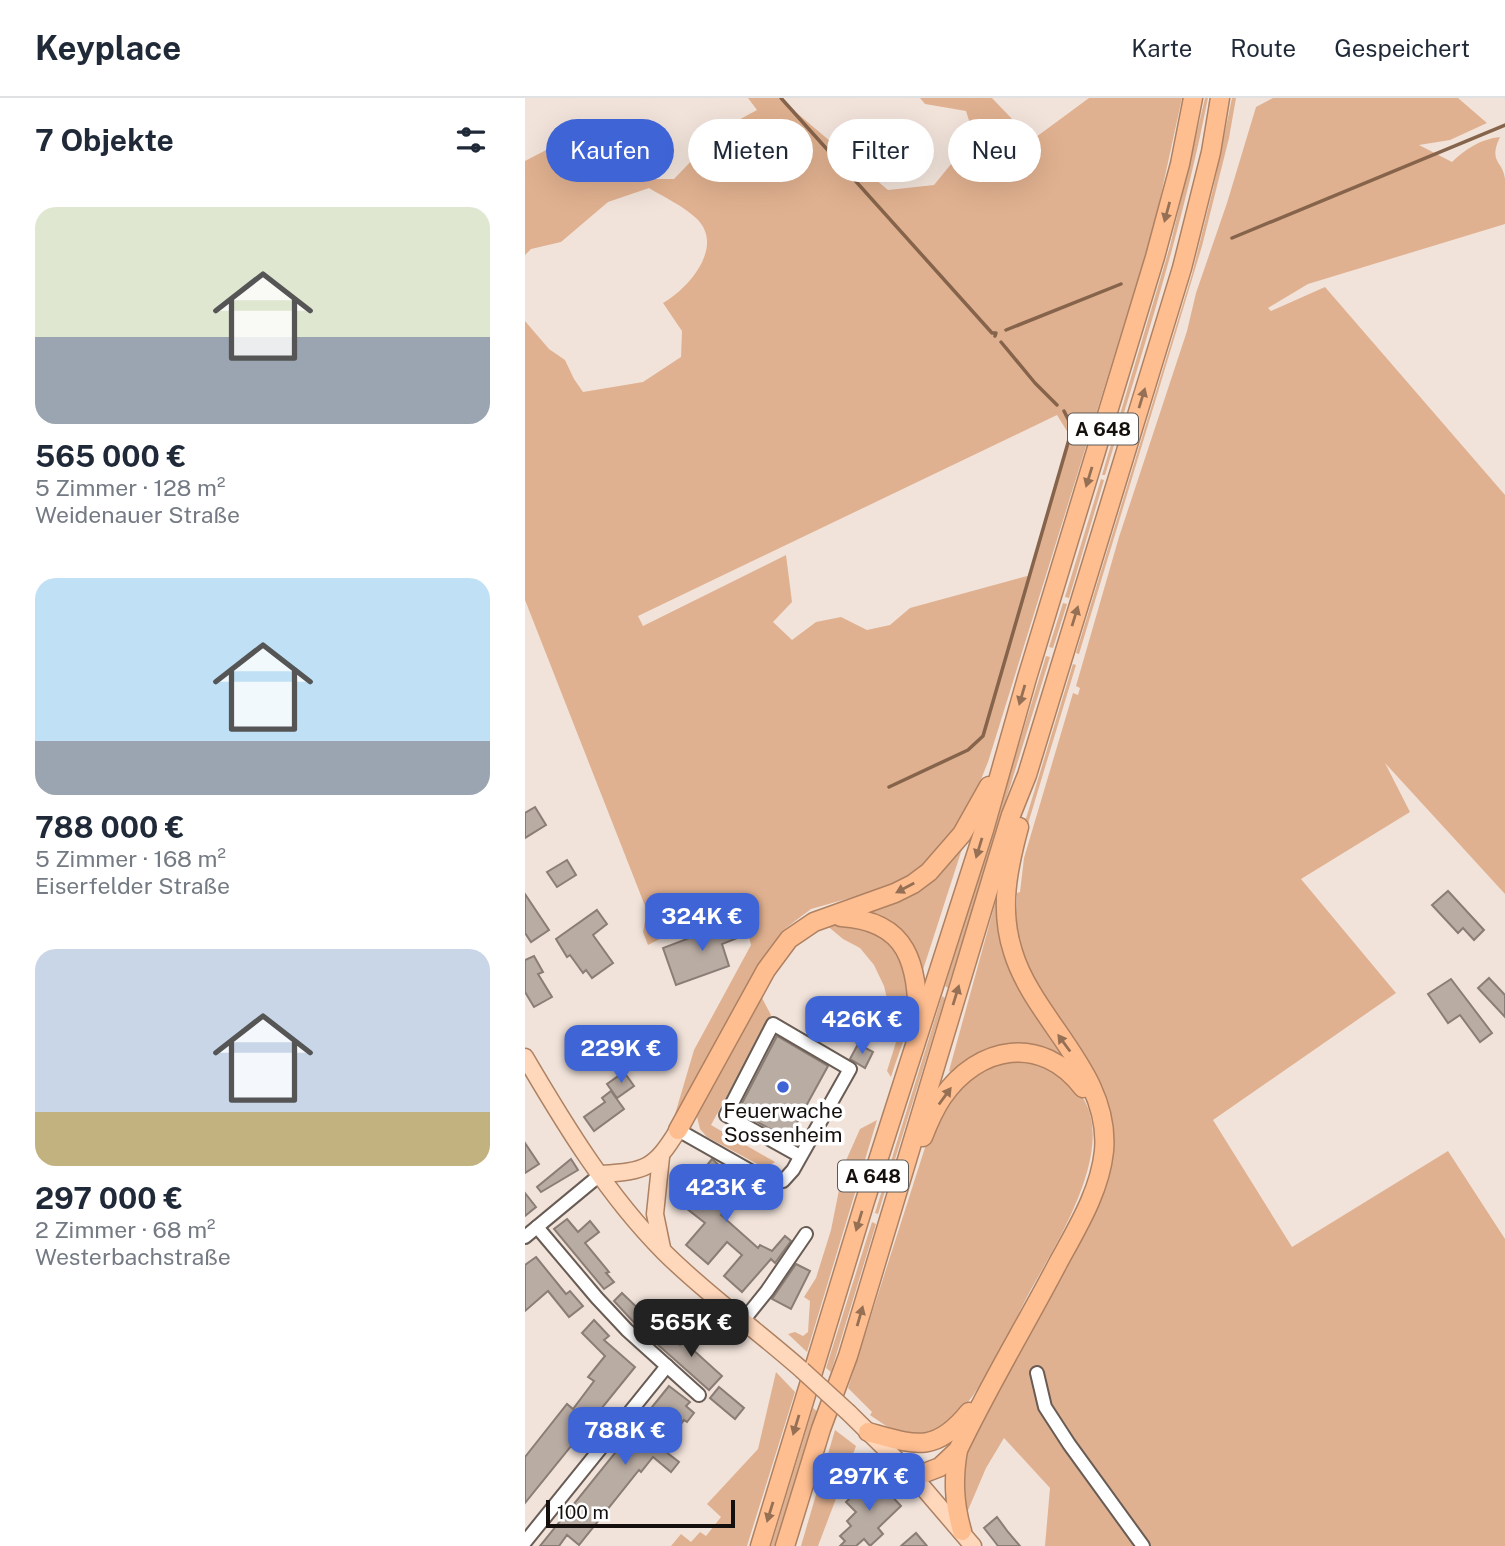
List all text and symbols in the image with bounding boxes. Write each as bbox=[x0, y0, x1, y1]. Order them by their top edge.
text: Keyplace bbox=[35, 29, 181, 67]
text: Karte bbox=[1131, 34, 1192, 62]
text: Route bbox=[1230, 34, 1296, 62]
text: Gespeichert bbox=[1334, 34, 1470, 62]
chip: Kaufen bbox=[546, 119, 674, 182]
chip: Mieten bbox=[688, 119, 813, 182]
chip: Filter bbox=[827, 119, 934, 182]
chip: Neu bbox=[948, 119, 1041, 182]
icon: filters bbox=[452, 121, 490, 159]
text: 7 Objekte bbox=[35, 122, 174, 158]
one-way arrow bbox=[1161, 201, 1172, 223]
icon: home bbox=[200, 253, 326, 379]
one-way arrow bbox=[1137, 387, 1147, 408]
road number: A 648 bbox=[1068, 414, 1138, 444]
text: 565 000 € bbox=[35, 438, 186, 474]
one-way arrow bbox=[1083, 467, 1093, 488]
text: 5 Zimmer · 128 m² bbox=[35, 474, 225, 501]
text: Weidenauer Straße bbox=[35, 501, 240, 528]
one-way arrow bbox=[1071, 605, 1081, 626]
icon: home bbox=[200, 624, 326, 750]
one-way arrow bbox=[1016, 684, 1027, 706]
text: 788 000 € bbox=[35, 809, 185, 845]
one-way arrow bbox=[973, 837, 984, 858]
text: 5 Zimmer · 168 m² bbox=[35, 845, 226, 872]
text: Eiserfelder Straße bbox=[35, 872, 230, 899]
one-way arrow bbox=[895, 882, 915, 894]
pin: 324K € bbox=[645, 894, 759, 953]
text: 324K € bbox=[661, 902, 743, 929]
one-way arrow bbox=[952, 984, 962, 1005]
icon: home bbox=[200, 995, 326, 1121]
pin: 426K € bbox=[805, 996, 919, 1056]
text: 426K € bbox=[821, 1005, 903, 1032]
pin: 229K € bbox=[564, 1026, 678, 1085]
text: 229K € bbox=[580, 1034, 662, 1061]
one-way arrow bbox=[1057, 1034, 1071, 1052]
marker: Feuerwache Sossenheim bbox=[775, 1079, 791, 1095]
one-way arrow bbox=[938, 1087, 952, 1105]
place label: Feuerwache Sossenheim bbox=[723, 1098, 843, 1147]
road number: A 648 bbox=[838, 1160, 908, 1192]
pin: 423K € bbox=[669, 1164, 783, 1224]
text: 423K € bbox=[685, 1173, 767, 1200]
text: 297 000 € bbox=[35, 1180, 183, 1216]
one-way arrow bbox=[853, 1211, 863, 1232]
text: 2 Zimmer · 68 m² bbox=[35, 1216, 216, 1243]
text: Westerbachstraße bbox=[35, 1243, 231, 1270]
pin: 565K € bbox=[634, 1300, 748, 1359]
one-way arrow bbox=[855, 1304, 866, 1326]
text: 565K € bbox=[650, 1308, 732, 1335]
pin: 788K € bbox=[568, 1408, 682, 1467]
one-way arrow bbox=[790, 1415, 801, 1436]
text: 788K € bbox=[584, 1416, 666, 1443]
pin: 297K € bbox=[812, 1454, 926, 1513]
text: 297K € bbox=[829, 1462, 909, 1489]
scale bar bbox=[546, 1497, 735, 1529]
text: 100 m bbox=[557, 1501, 609, 1523]
one-way arrow bbox=[764, 1501, 774, 1522]

